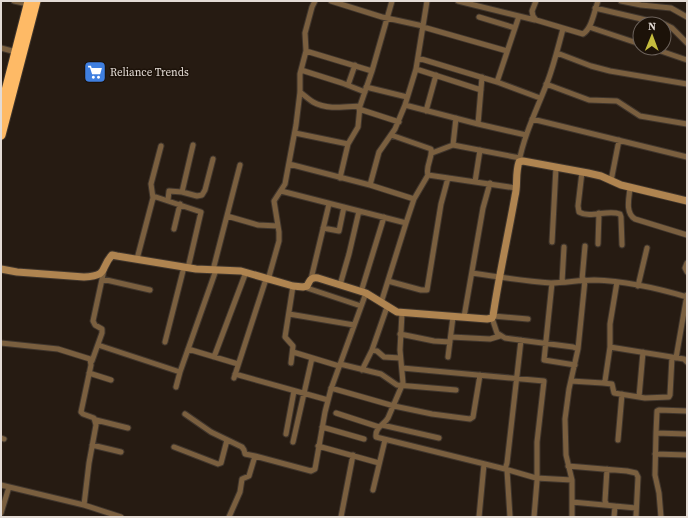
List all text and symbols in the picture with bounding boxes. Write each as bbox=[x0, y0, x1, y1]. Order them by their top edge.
north arrow bbox=[632, 16, 672, 56]
text: N bbox=[648, 19, 656, 34]
supermarket icon: Reliance Trends bbox=[82, 59, 108, 85]
place label: Reliance Trends bbox=[110, 65, 189, 80]

